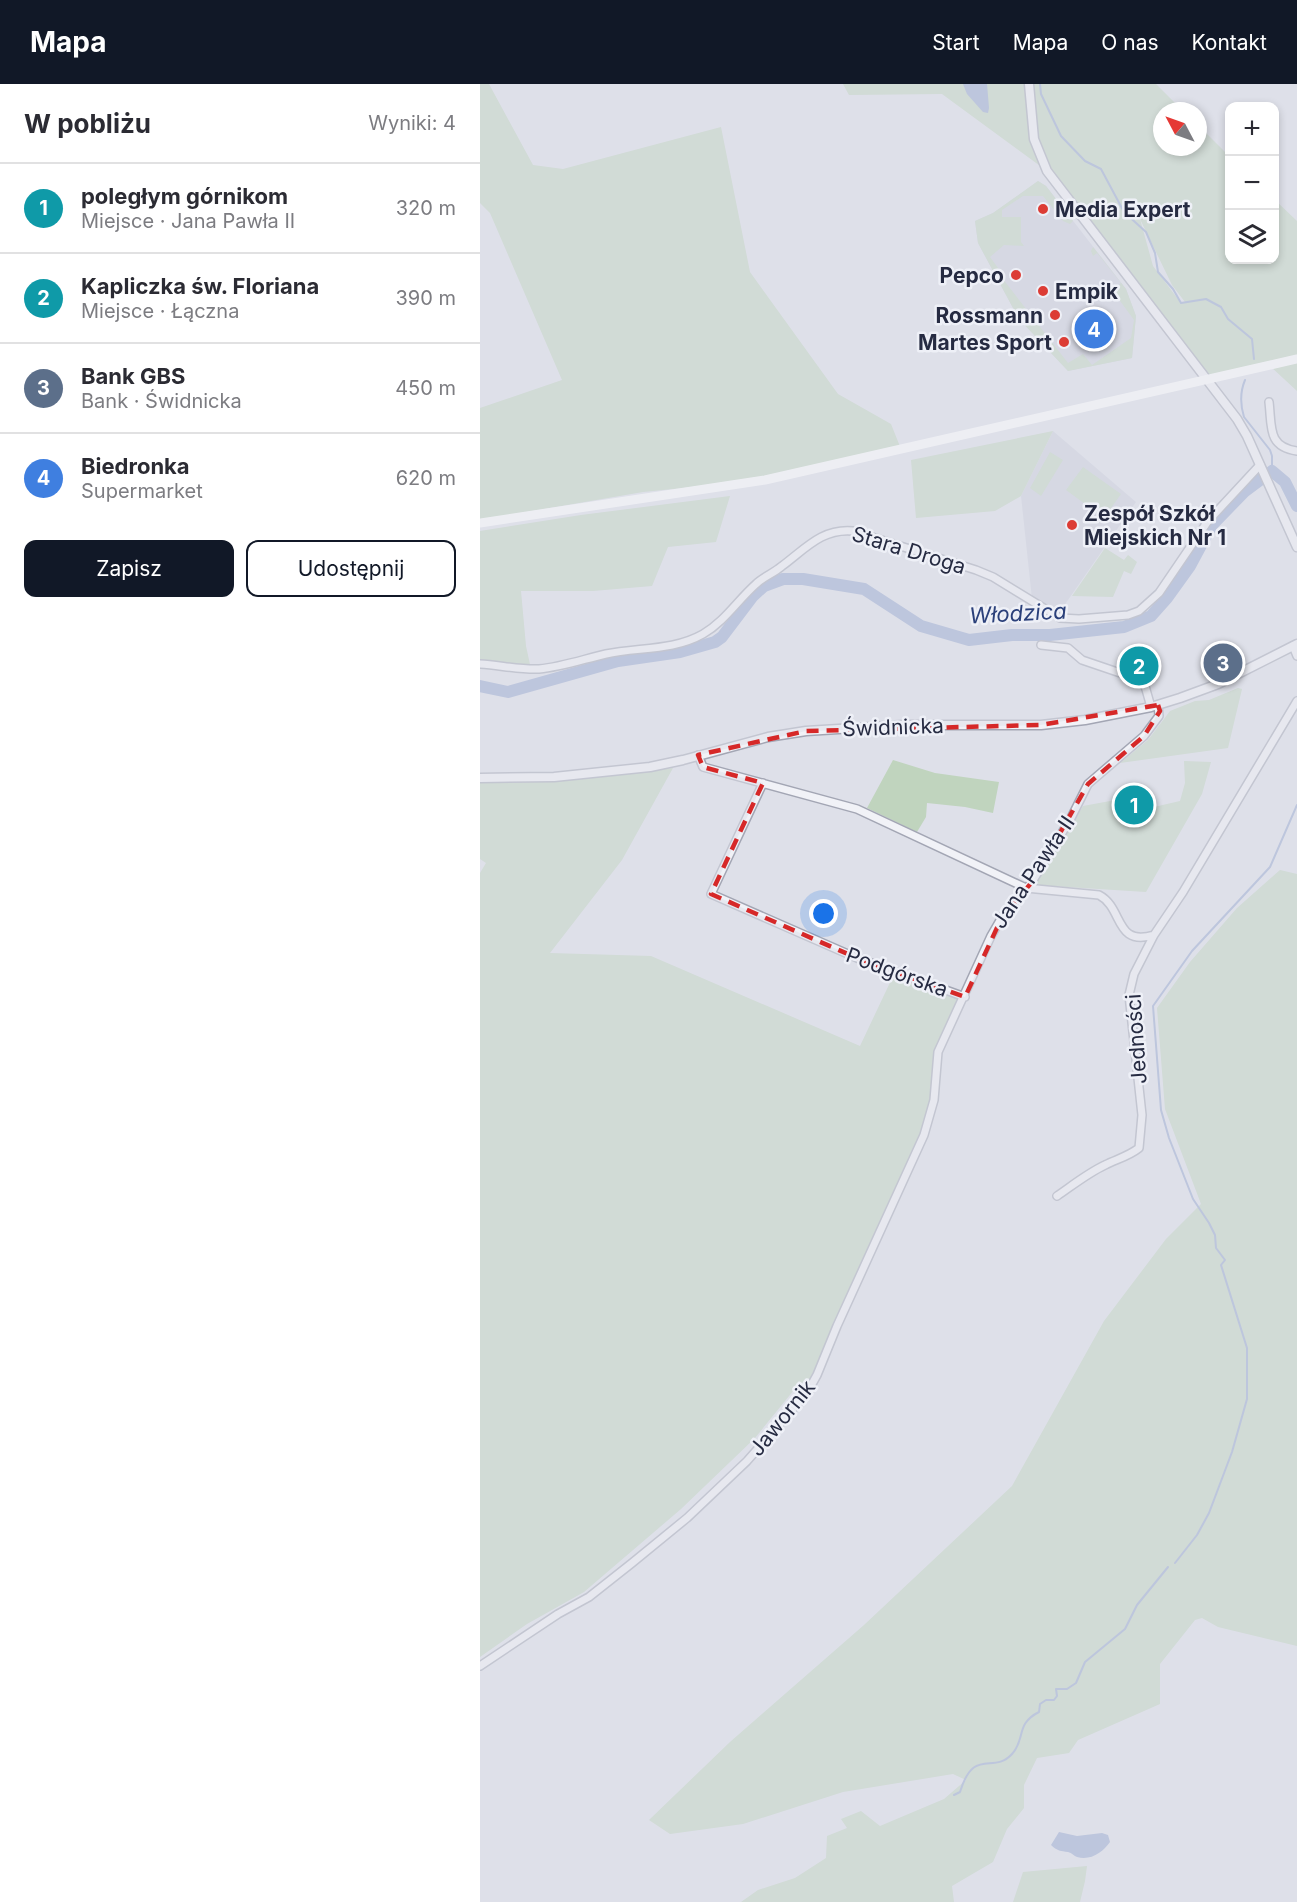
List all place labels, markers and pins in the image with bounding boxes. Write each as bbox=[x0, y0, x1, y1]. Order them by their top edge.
place label: Media Expert bbox=[1055, 197, 1191, 222]
marker: Media Expert bbox=[1036, 202, 1050, 216]
place label: Pepco bbox=[940, 263, 1004, 288]
marker: Pepco bbox=[1009, 268, 1023, 282]
place label: Empik bbox=[1055, 279, 1119, 304]
marker: Empik bbox=[1036, 284, 1050, 298]
place label: Rossmann bbox=[936, 303, 1043, 328]
pin: 4 bbox=[1074, 306, 1114, 352]
marker: Rossmann bbox=[1048, 308, 1062, 322]
place label: Martes Sport bbox=[918, 330, 1052, 355]
marker: Martes Sport bbox=[1057, 335, 1071, 349]
place label: Zespół Szkół Miejskich Nr 1 bbox=[1084, 501, 1226, 550]
marker: Zespół Szkół Miejskich Nr 1 bbox=[1065, 518, 1079, 532]
pin: 3 bbox=[1204, 640, 1242, 686]
pin: 2 bbox=[1120, 644, 1158, 688]
pin: 1 bbox=[1114, 782, 1154, 828]

